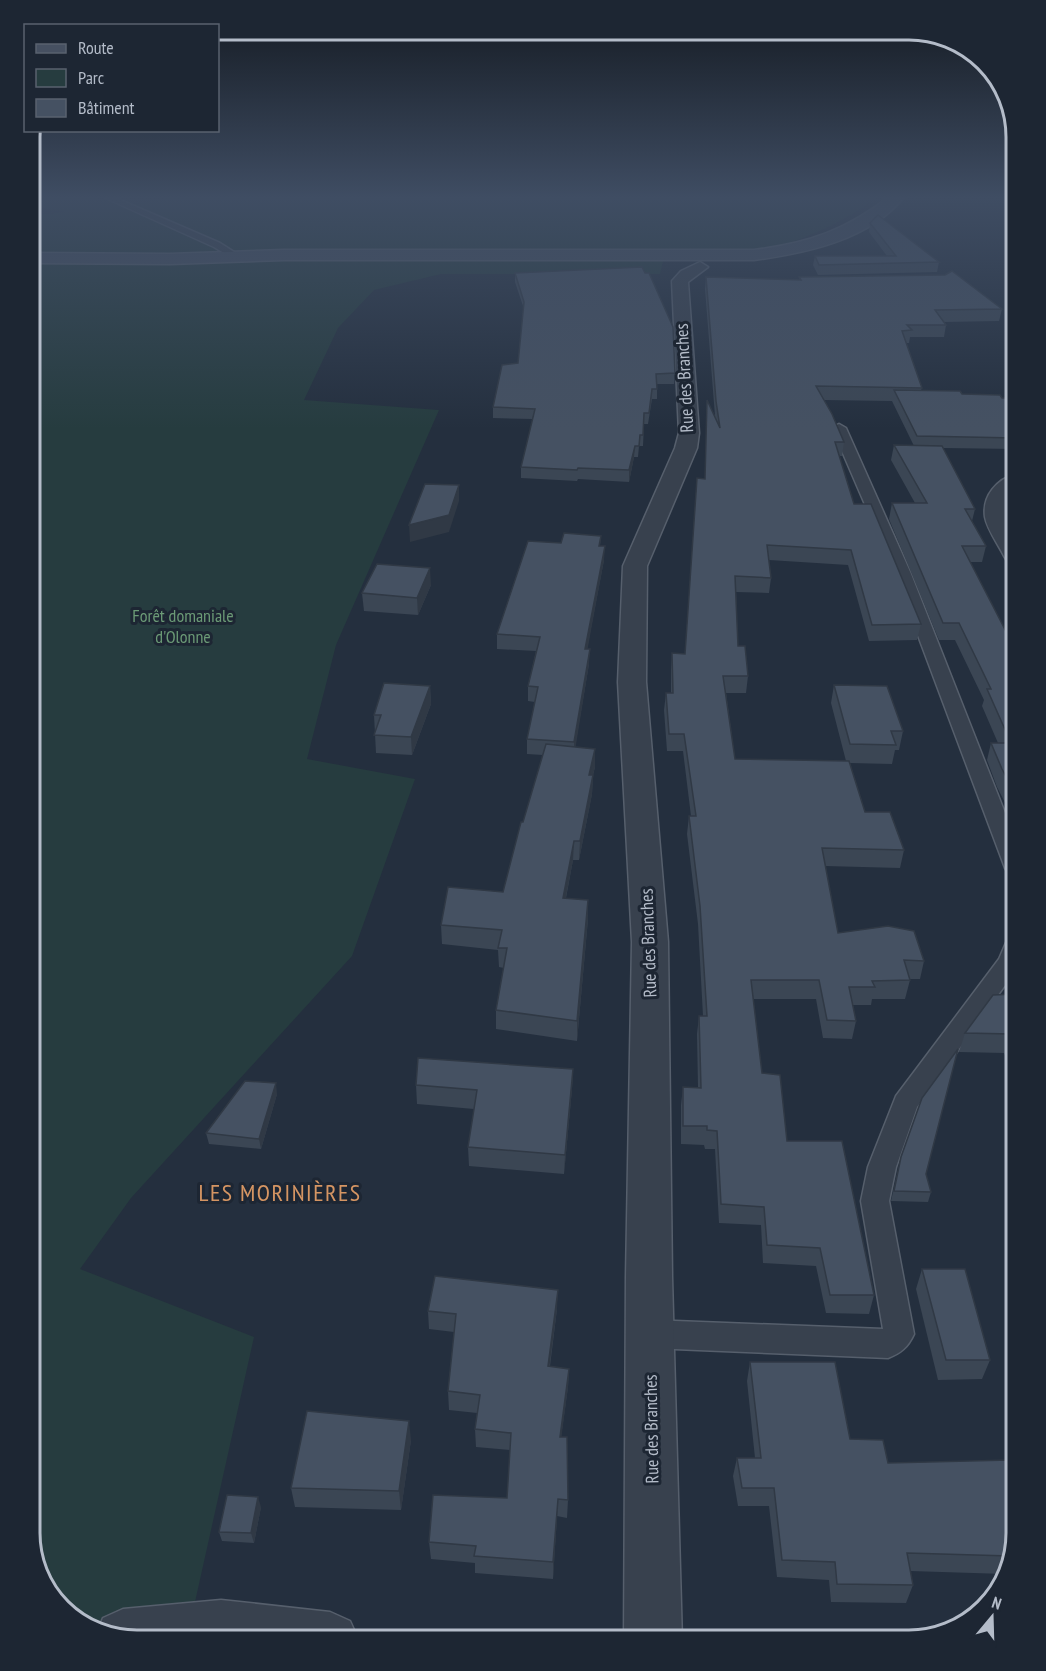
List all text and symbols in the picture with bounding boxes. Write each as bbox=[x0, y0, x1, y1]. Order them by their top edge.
legend bbox=[24, 24, 219, 132]
text: Route bbox=[78, 36, 114, 59]
text: Parc bbox=[78, 66, 105, 89]
text: Bâtiment bbox=[78, 96, 135, 119]
street label: Rue des Branches bbox=[670, 323, 698, 433]
park label: Forêt domaniale d'Olonne bbox=[132, 604, 234, 648]
street label: Rue des Branches bbox=[635, 888, 661, 998]
district label: LES MORINIÈRES bbox=[198, 1177, 362, 1208]
street label: Rue des Branches bbox=[639, 1374, 663, 1484]
north arrow bbox=[962, 1587, 1022, 1647]
text: N bbox=[990, 1592, 1004, 1614]

